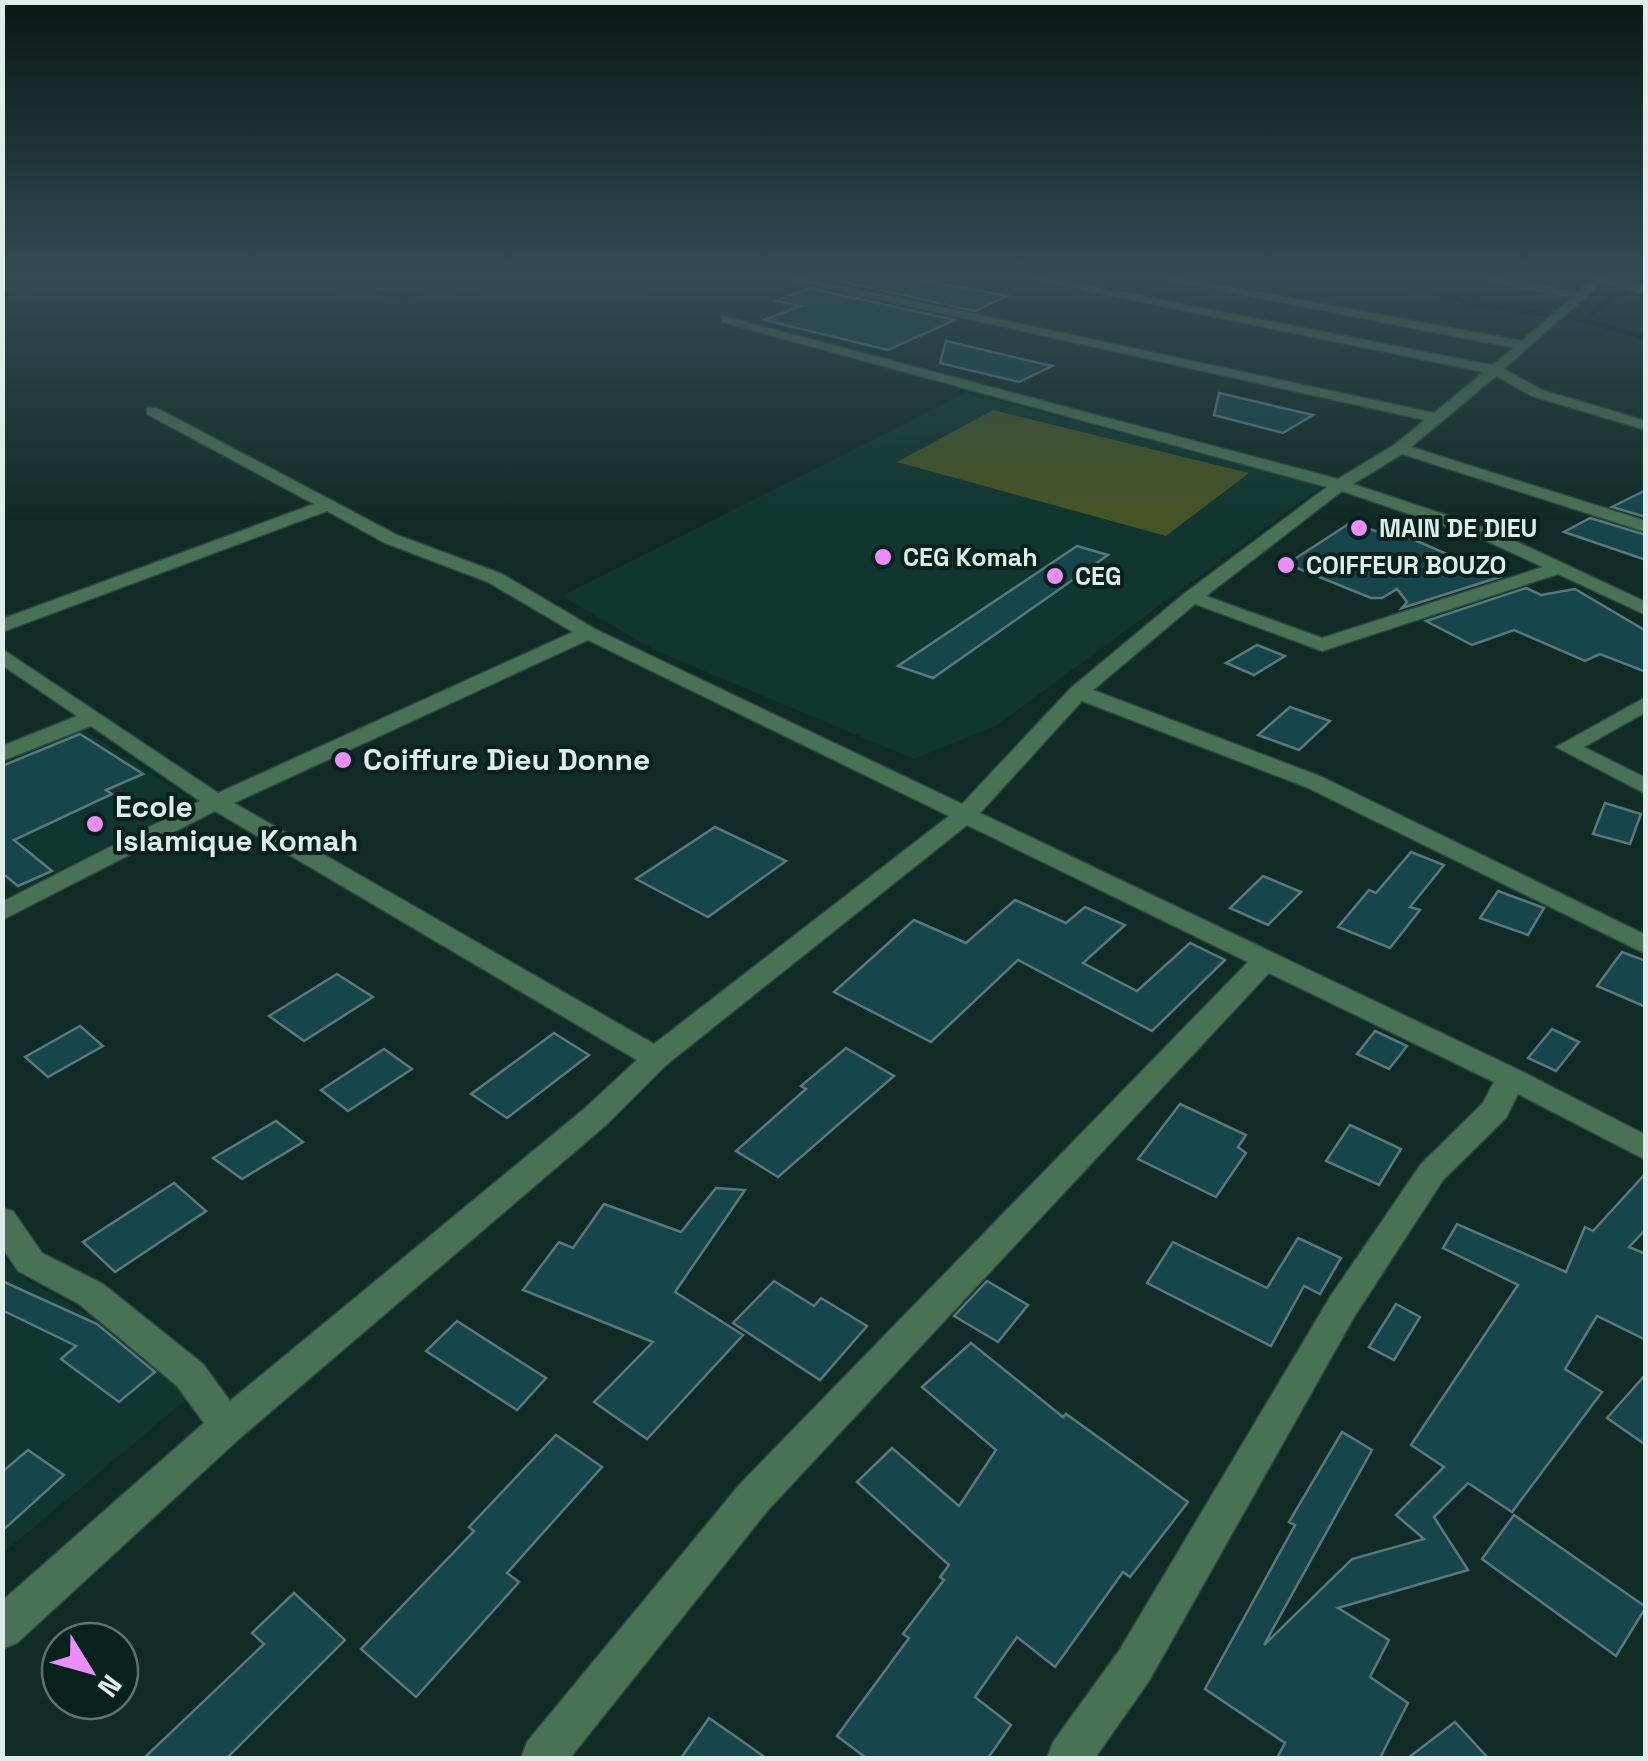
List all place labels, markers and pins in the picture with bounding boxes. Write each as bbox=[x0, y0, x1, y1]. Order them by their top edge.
place label: MAIN DE DIEU bbox=[1379, 512, 1537, 544]
marker: MAIN DE DIEU bbox=[1348, 517, 1370, 539]
place label: CEG Komah bbox=[903, 541, 1038, 573]
marker: CEG Komah bbox=[872, 546, 894, 568]
place label: COIFFEUR BOUZO bbox=[1306, 549, 1506, 581]
marker: COIFFEUR BOUZO bbox=[1275, 554, 1297, 576]
place label: CEG bbox=[1075, 560, 1122, 592]
marker: CEG bbox=[1044, 565, 1066, 587]
place label: Coiffure Dieu Donne bbox=[363, 740, 650, 779]
marker: Coiffure Dieu Donne bbox=[332, 749, 354, 771]
place label: Ecole Islamique Komah bbox=[115, 787, 358, 860]
marker: Ecole Islamique Komah bbox=[84, 813, 106, 835]

